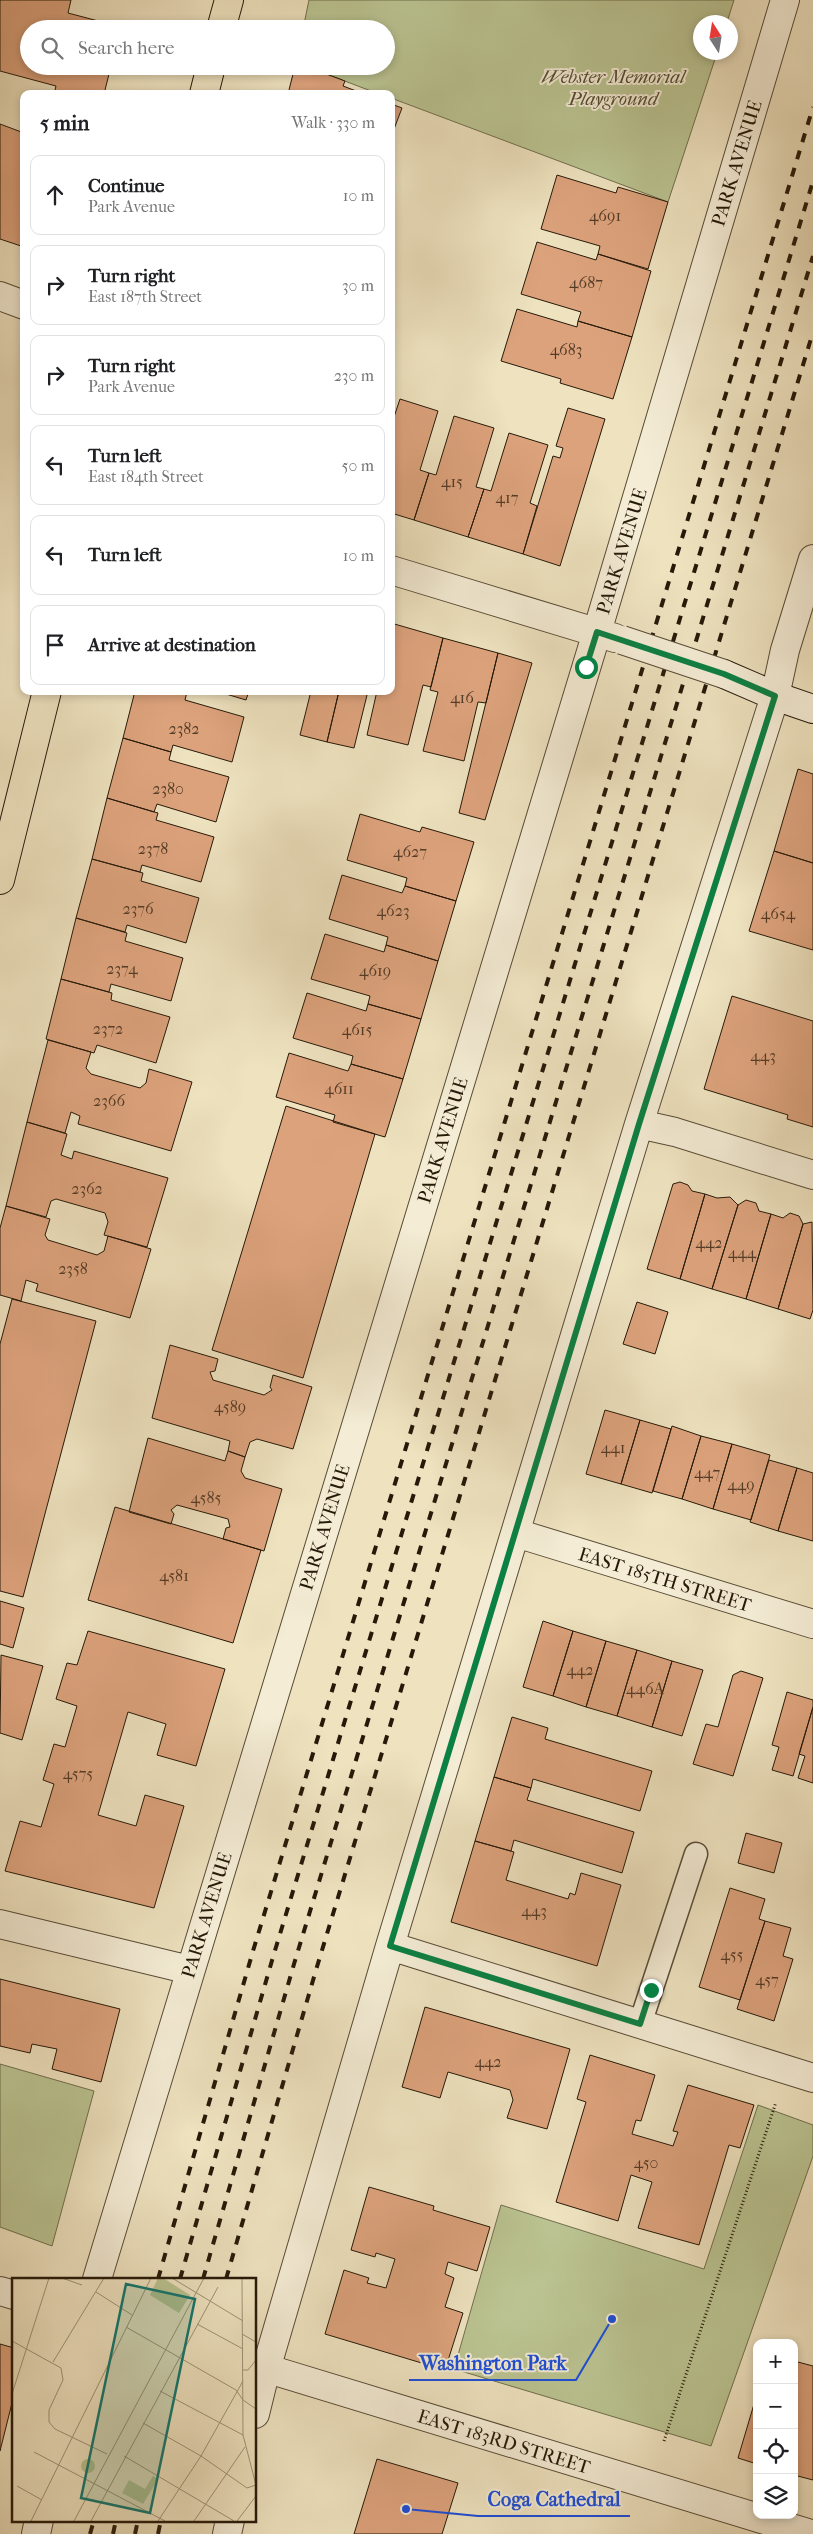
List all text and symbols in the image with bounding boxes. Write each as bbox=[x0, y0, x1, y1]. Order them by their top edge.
north arrow bbox=[693, 15, 738, 60]
search box bbox=[20, 20, 395, 75]
icon: search bbox=[38, 34, 66, 62]
text: Search here bbox=[78, 37, 174, 59]
park label: Webster Memorial Playground bbox=[541, 66, 687, 110]
street label: PARK AVENUE bbox=[707, 97, 767, 229]
text: 5 min bbox=[40, 111, 89, 135]
text: Walk · 330 m bbox=[292, 113, 375, 132]
text: Continue bbox=[88, 175, 164, 197]
icon: ahead bbox=[41, 181, 69, 209]
text: 10 m bbox=[343, 186, 374, 205]
text: Park Avenue bbox=[88, 197, 175, 216]
house number: 4691 bbox=[589, 206, 621, 225]
text: Turn right bbox=[88, 265, 175, 287]
icon: right bbox=[41, 271, 69, 299]
house number: 4687 bbox=[569, 273, 603, 292]
text: 30 m bbox=[342, 276, 374, 295]
text: East 187th Street bbox=[88, 287, 202, 306]
house number: 4683 bbox=[550, 340, 582, 359]
text: Turn right bbox=[88, 355, 175, 377]
icon: right bbox=[41, 361, 69, 389]
text: 230 m bbox=[334, 366, 374, 385]
text: Park Avenue bbox=[88, 377, 175, 396]
text: Turn left bbox=[88, 445, 162, 467]
icon: left bbox=[41, 451, 69, 479]
text: 50 m bbox=[342, 456, 374, 475]
text: East 184th Street bbox=[88, 467, 204, 486]
house number: 415 bbox=[441, 472, 463, 491]
street label: PARK AVENUE bbox=[592, 485, 652, 617]
house number: 417 bbox=[496, 488, 519, 507]
icon: left bbox=[41, 541, 69, 569]
text: Turn left bbox=[88, 544, 162, 566]
text: 10 m bbox=[343, 546, 374, 565]
icon: arrive bbox=[41, 631, 69, 659]
text: Arrive at destination bbox=[88, 634, 256, 656]
route start bbox=[575, 656, 598, 679]
house number: 416 bbox=[450, 688, 474, 707]
house number: 2382 bbox=[168, 719, 200, 738]
house number: 2380 bbox=[152, 779, 184, 798]
house number: 2378 bbox=[138, 839, 168, 858]
house number: 4627 bbox=[393, 842, 427, 861]
house number: 2376 bbox=[122, 899, 154, 918]
house number: 4623 bbox=[377, 901, 409, 920]
house number: 4654 bbox=[761, 904, 796, 923]
house number: 2374 bbox=[106, 959, 138, 978]
house number: 4619 bbox=[359, 961, 391, 980]
house number: 2372 bbox=[93, 1019, 123, 1038]
house number: 4615 bbox=[342, 1020, 372, 1039]
house number: 443 bbox=[750, 1046, 776, 1065]
street label: PARK AVENUE bbox=[413, 1074, 473, 1206]
house number: 4611 bbox=[324, 1079, 354, 1098]
house number: 2366 bbox=[93, 1091, 125, 1110]
house number: 2362 bbox=[71, 1179, 103, 1198]
house number: 442 bbox=[695, 1233, 723, 1252]
house number: 444 bbox=[728, 1243, 757, 1262]
house number: 2358 bbox=[58, 1259, 88, 1278]
house number: 4589 bbox=[214, 1397, 246, 1416]
house number: 441 bbox=[601, 1438, 625, 1457]
street label: PARK AVENUE bbox=[295, 1461, 355, 1593]
house number: 447 bbox=[694, 1463, 720, 1482]
house number: 449 bbox=[727, 1475, 755, 1494]
house number: 4585 bbox=[191, 1488, 222, 1507]
street label: EAST 185TH STREET bbox=[576, 1543, 754, 1617]
house number: 4581 bbox=[159, 1566, 189, 1585]
house number: 442 bbox=[566, 1660, 594, 1679]
house number: 446A bbox=[626, 1679, 665, 1698]
house number: 4575 bbox=[63, 1764, 93, 1783]
street label: PARK AVENUE bbox=[177, 1849, 237, 1981]
house number: 443 bbox=[521, 1901, 547, 1920]
house number: 455 bbox=[721, 1945, 743, 1964]
house number: 457 bbox=[755, 1970, 779, 1989]
route end bbox=[640, 1979, 663, 2002]
house number: 442 bbox=[474, 2052, 502, 2071]
house number: 450 bbox=[634, 2153, 658, 2172]
inset map bbox=[12, 2278, 256, 2522]
map controls bbox=[753, 2339, 798, 2519]
button: + bbox=[753, 2339, 798, 2384]
callout: Washington Park bbox=[409, 2345, 576, 2380]
text: Washington Park bbox=[418, 2352, 567, 2375]
button: − bbox=[753, 2384, 798, 2429]
street label: EAST 183RD STREET bbox=[415, 2405, 593, 2479]
button: locate bbox=[753, 2429, 798, 2474]
button: layers bbox=[753, 2474, 798, 2519]
callout: Coga Cathedral bbox=[478, 2481, 630, 2516]
text: Coga Cathedral bbox=[488, 2488, 621, 2511]

